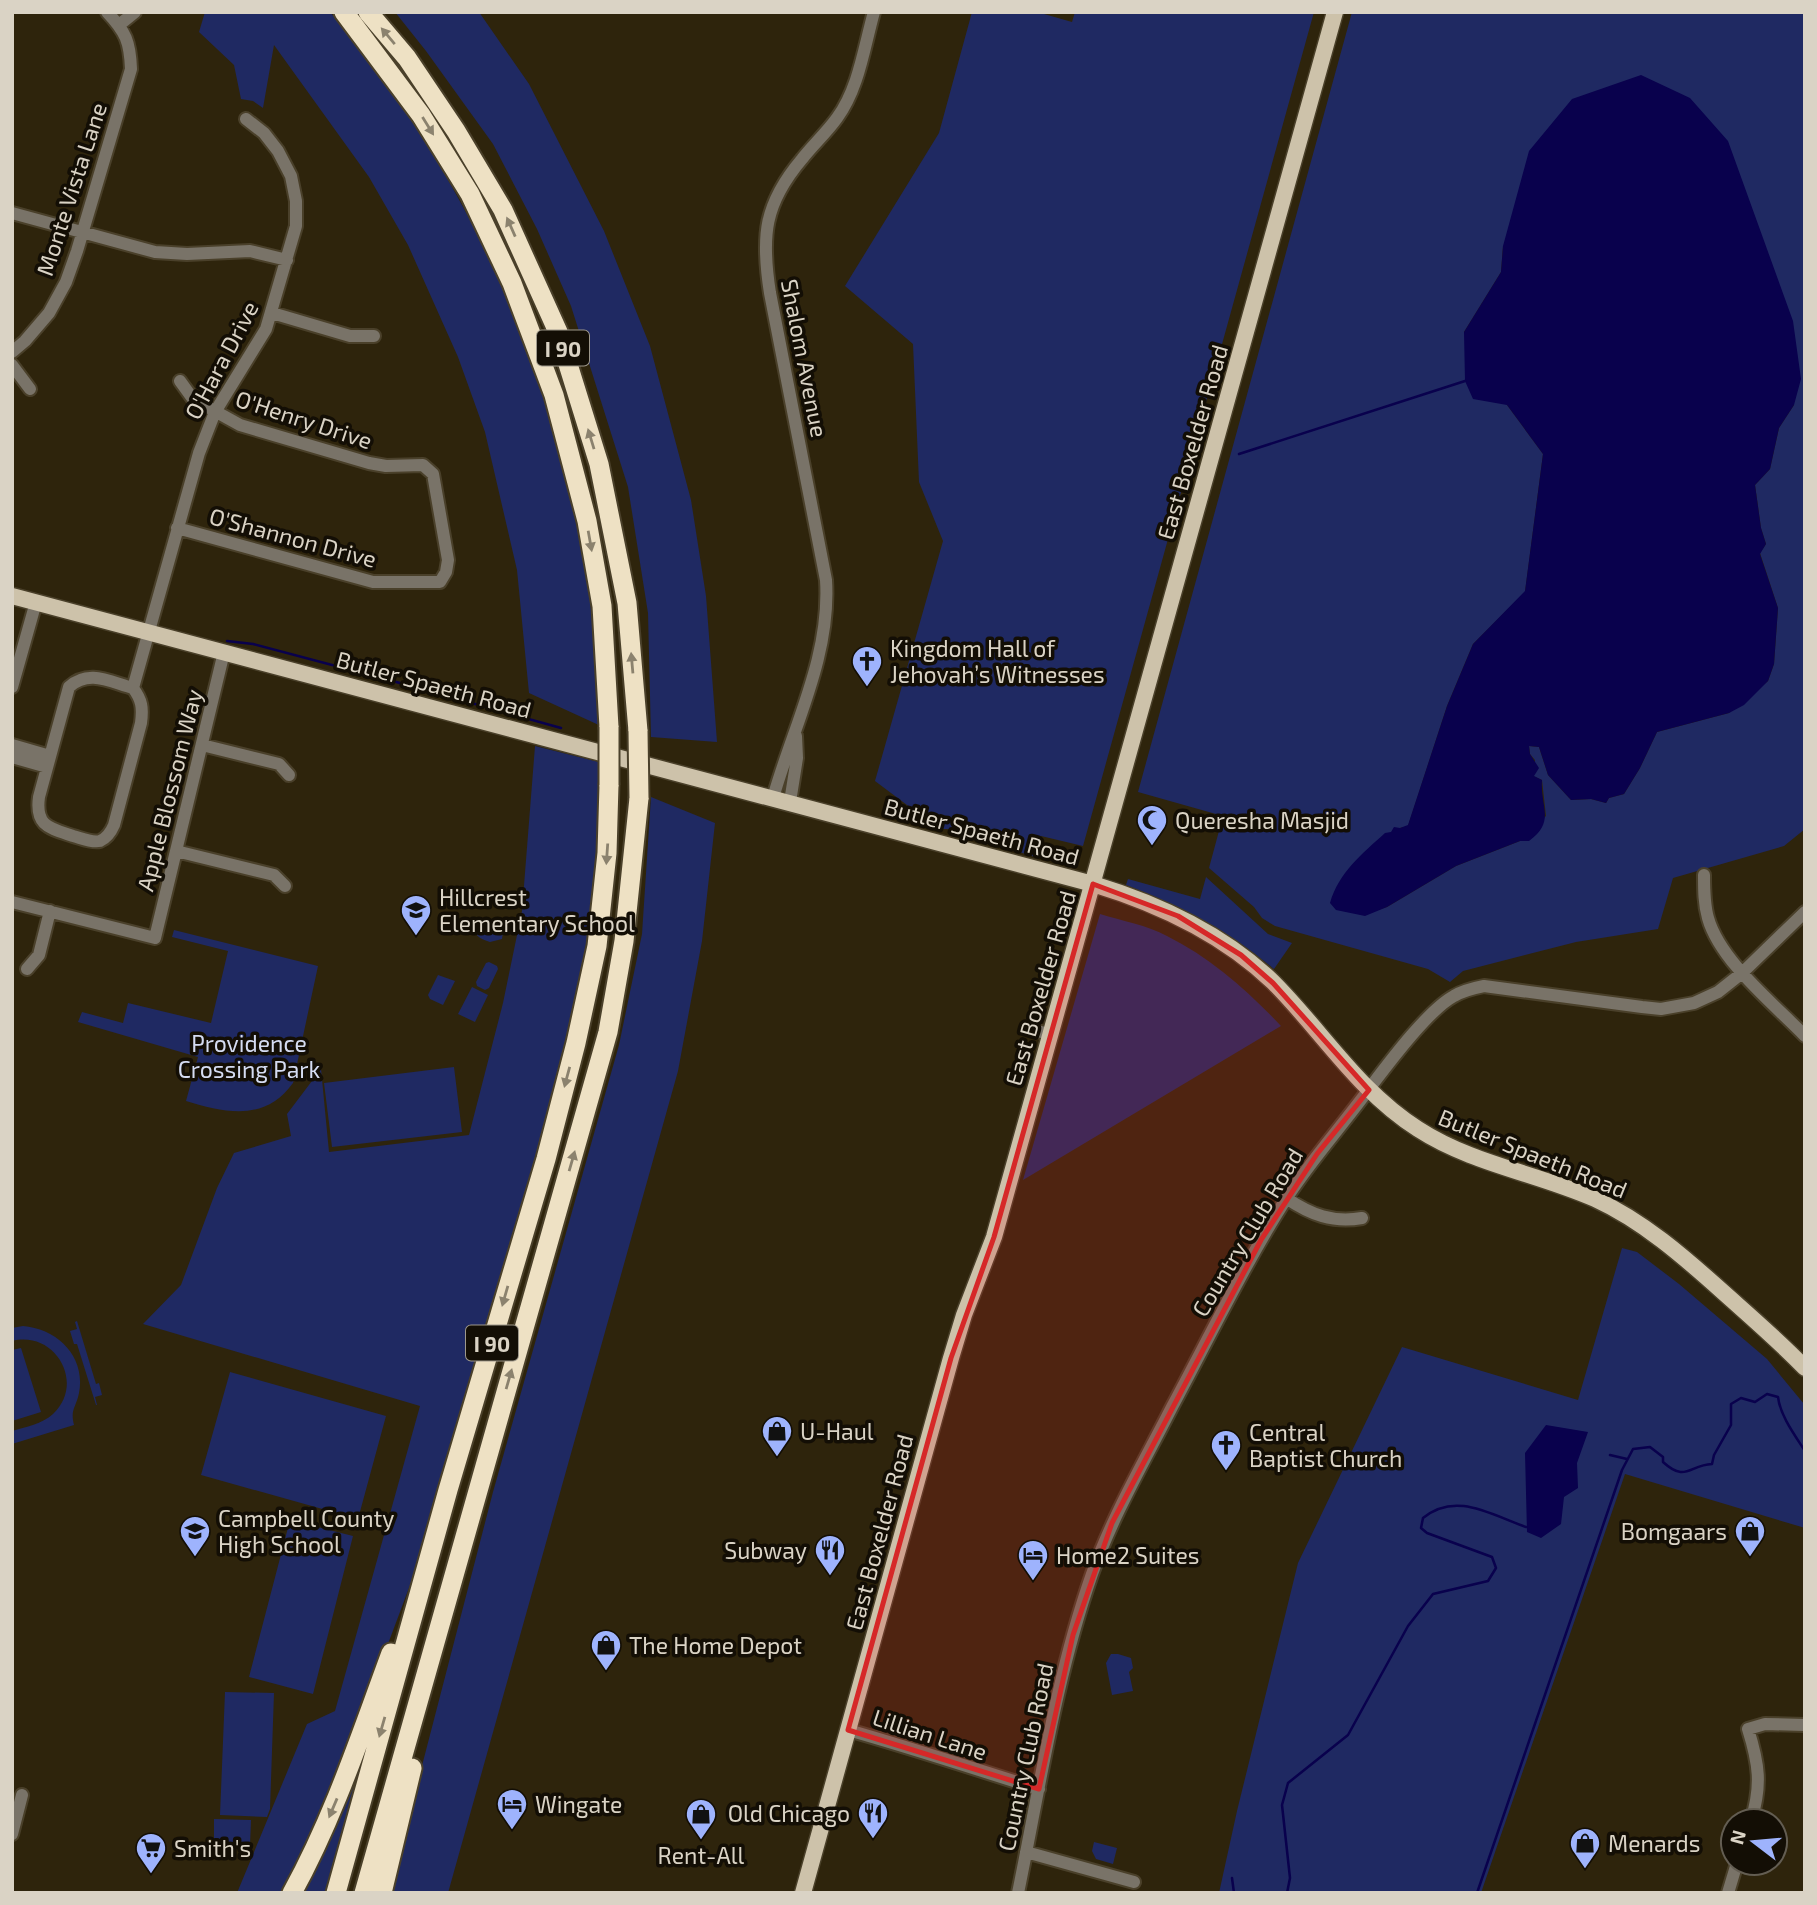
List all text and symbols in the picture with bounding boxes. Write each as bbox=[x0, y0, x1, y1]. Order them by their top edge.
one-way arrow bbox=[380, 27, 396, 45]
street label: Monte Vista Lane bbox=[30, 99, 112, 279]
one-way arrow bbox=[422, 116, 435, 136]
one-way arrow bbox=[505, 217, 517, 237]
street label: Shalom Avenue bbox=[776, 277, 834, 439]
street label: O'Hara Drive bbox=[178, 296, 264, 424]
road number: I 90 bbox=[537, 330, 589, 366]
street label: East Boxelder Road bbox=[1151, 341, 1233, 543]
street label: O'Henry Drive bbox=[232, 384, 376, 454]
one-way arrow bbox=[586, 429, 596, 450]
street label: O'Shannon Drive bbox=[206, 501, 380, 573]
one-way arrow bbox=[585, 530, 596, 552]
place label: Kingdom Hall of Jehovah’s Witnesses bbox=[890, 634, 1105, 688]
church icon: Kingdom Hall of Jehovah’s Witnesses bbox=[850, 644, 884, 688]
street label: Butler Spaeth Road bbox=[333, 645, 535, 723]
one-way arrow bbox=[626, 652, 637, 674]
street label: Apple Blossom Way bbox=[130, 686, 208, 894]
street label: Butler Spaeth Road bbox=[881, 792, 1083, 870]
mosque icon: Queresha Masjid bbox=[1135, 803, 1169, 847]
place label: Queresha Masjid bbox=[1175, 806, 1349, 834]
one-way arrow bbox=[601, 843, 612, 865]
place label: Hillcrest Elementary School bbox=[439, 883, 635, 937]
street label: East Boxelder Road bbox=[999, 887, 1081, 1089]
school or university icon: Hillcrest Elementary School bbox=[399, 893, 433, 937]
park label: Providence Crossing Park bbox=[178, 1029, 321, 1083]
one-way arrow bbox=[561, 1066, 572, 1088]
street label: Butler Spaeth Road bbox=[1435, 1102, 1631, 1204]
street label: Country Club Road bbox=[1186, 1143, 1308, 1321]
one-way arrow bbox=[567, 1149, 578, 1171]
one-way arrow bbox=[500, 1286, 510, 1307]
road number: I 90 bbox=[466, 1326, 518, 1360]
one-way arrow bbox=[504, 1368, 515, 1390]
shop icon: U-Haul bbox=[760, 1414, 794, 1458]
place label: U-Haul bbox=[800, 1417, 874, 1445]
place label: Central Baptist Church bbox=[1249, 1418, 1402, 1472]
church icon: Central Baptist Church bbox=[1209, 1428, 1243, 1472]
street label: East Boxelder Road bbox=[839, 1431, 919, 1633]
place label: Campbell County High School bbox=[218, 1504, 394, 1558]
school or university icon: Campbell County High School bbox=[178, 1514, 212, 1558]
shop icon: Bomgaars bbox=[1733, 1514, 1767, 1558]
place label: Bomgaars bbox=[1621, 1517, 1727, 1545]
restaurant icon: Subway bbox=[813, 1533, 847, 1577]
place label: Subway bbox=[724, 1536, 807, 1564]
hotel icon: Home2 Suites bbox=[1016, 1538, 1050, 1582]
place label: Home2 Suites bbox=[1056, 1541, 1200, 1569]
shop icon: The Home Depot bbox=[589, 1628, 623, 1672]
place label: The Home Depot bbox=[629, 1631, 802, 1659]
street label: Country Club Road bbox=[991, 1660, 1059, 1854]
street label: Lillian Lane bbox=[869, 1702, 991, 1766]
one-way arrow bbox=[376, 1716, 387, 1738]
hotel icon: Wingate bbox=[495, 1787, 529, 1831]
place label: Wingate bbox=[535, 1790, 622, 1818]
restaurant icon: Old Chicago bbox=[856, 1796, 890, 1840]
one-way arrow bbox=[327, 1797, 338, 1818]
shop icon: Rent-All bbox=[684, 1797, 718, 1841]
place label: Old Chicago bbox=[728, 1799, 850, 1827]
north arrow bbox=[1719, 1807, 1789, 1877]
shop icon: Menards bbox=[1568, 1826, 1602, 1870]
text: N bbox=[1724, 1827, 1750, 1847]
place label: Menards bbox=[1608, 1829, 1700, 1857]
supermarket icon: Smith's bbox=[134, 1831, 168, 1875]
place label: Smith's bbox=[174, 1834, 251, 1862]
place label: Rent-All bbox=[658, 1841, 745, 1869]

